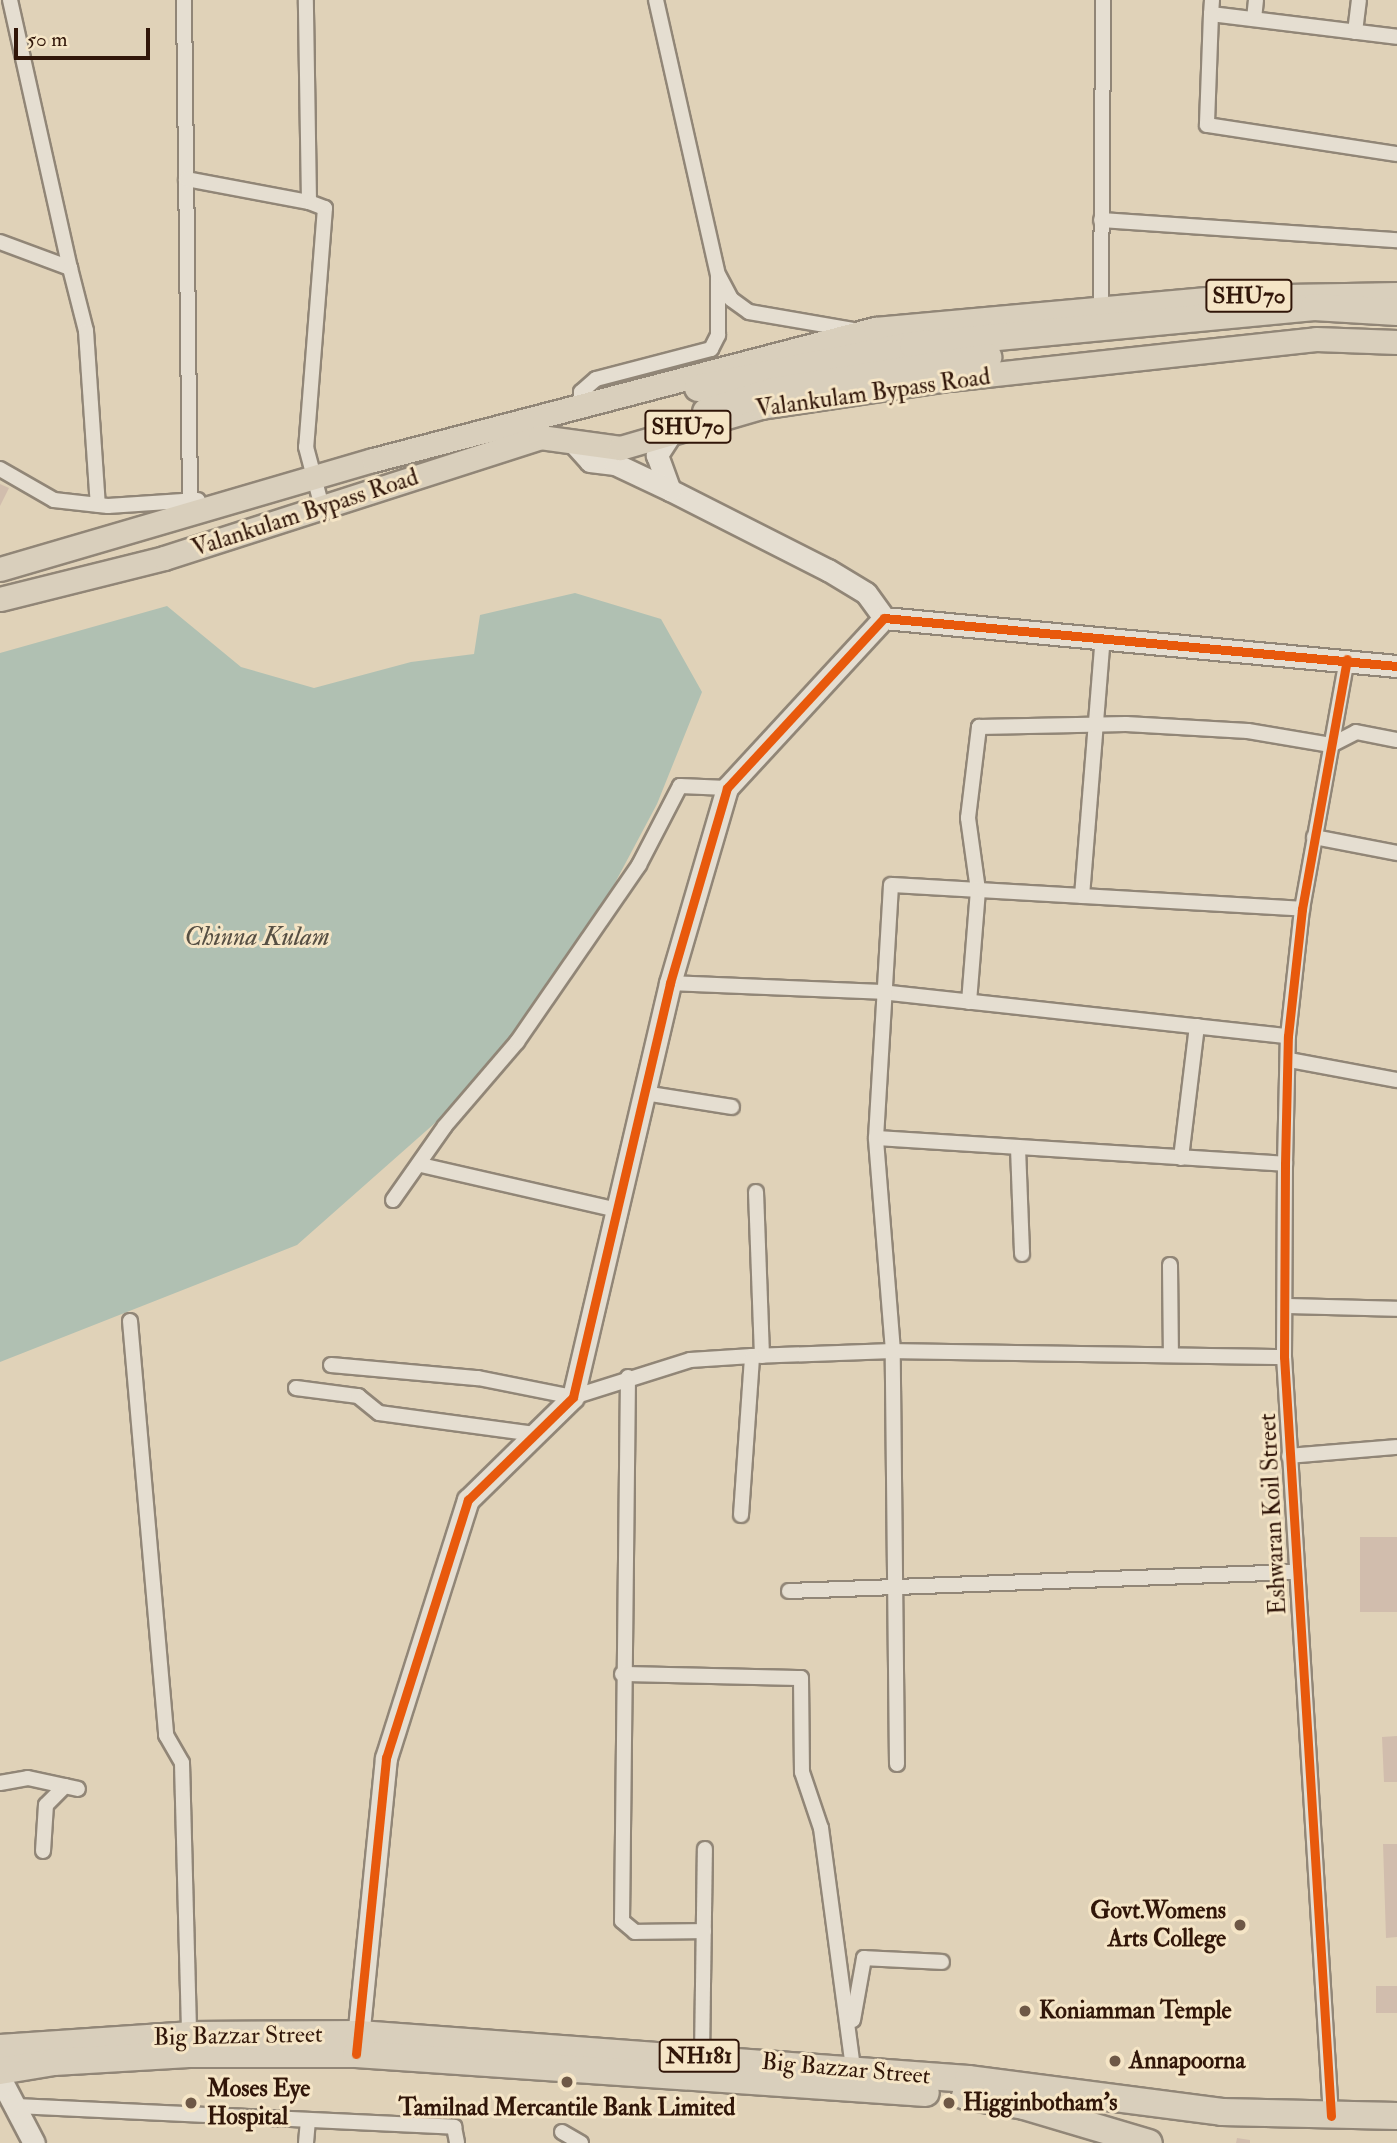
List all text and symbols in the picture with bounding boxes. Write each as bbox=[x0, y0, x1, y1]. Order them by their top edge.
scale bar bbox=[18, 14, 154, 58]
text: 50 m bbox=[27, 26, 68, 53]
road number: SHU70 bbox=[1205, 276, 1293, 316]
street label: Valankulam Bypass Road bbox=[754, 362, 992, 424]
road number: SHU70 bbox=[644, 408, 732, 446]
street label: Valankulam Bypass Road bbox=[188, 463, 422, 563]
water label: Chinna Kulam bbox=[185, 922, 329, 954]
street label: Eshwaran Koil Street bbox=[1253, 1412, 1293, 1616]
place label: Govt.Womens Arts College bbox=[1090, 1897, 1226, 1953]
marker: Govt.Womens Arts College bbox=[1232, 1917, 1248, 1933]
place label: Koniamman Temple bbox=[1039, 1997, 1231, 2025]
marker: Koniamman Temple bbox=[1017, 2003, 1033, 2019]
street label: Big Bazzar Street bbox=[153, 2020, 323, 2052]
road number: NH181 bbox=[657, 2036, 741, 2076]
street label: Big Bazzar Street bbox=[760, 2047, 932, 2091]
place label: Annapoorna bbox=[1129, 2047, 1245, 2075]
marker: Annapoorna bbox=[1107, 2053, 1123, 2069]
marker: Tamilnad Mercantile Bank Limited bbox=[559, 2074, 575, 2090]
place label: Moses Eye Hospital bbox=[207, 2075, 310, 2131]
place label: Higginbotham's bbox=[963, 2089, 1117, 2117]
marker: Moses Eye Hospital bbox=[181, 2093, 201, 2113]
place label: Tamilnad Mercantile Bank Limited bbox=[399, 2094, 735, 2122]
marker: Higginbotham's bbox=[941, 2095, 957, 2111]

